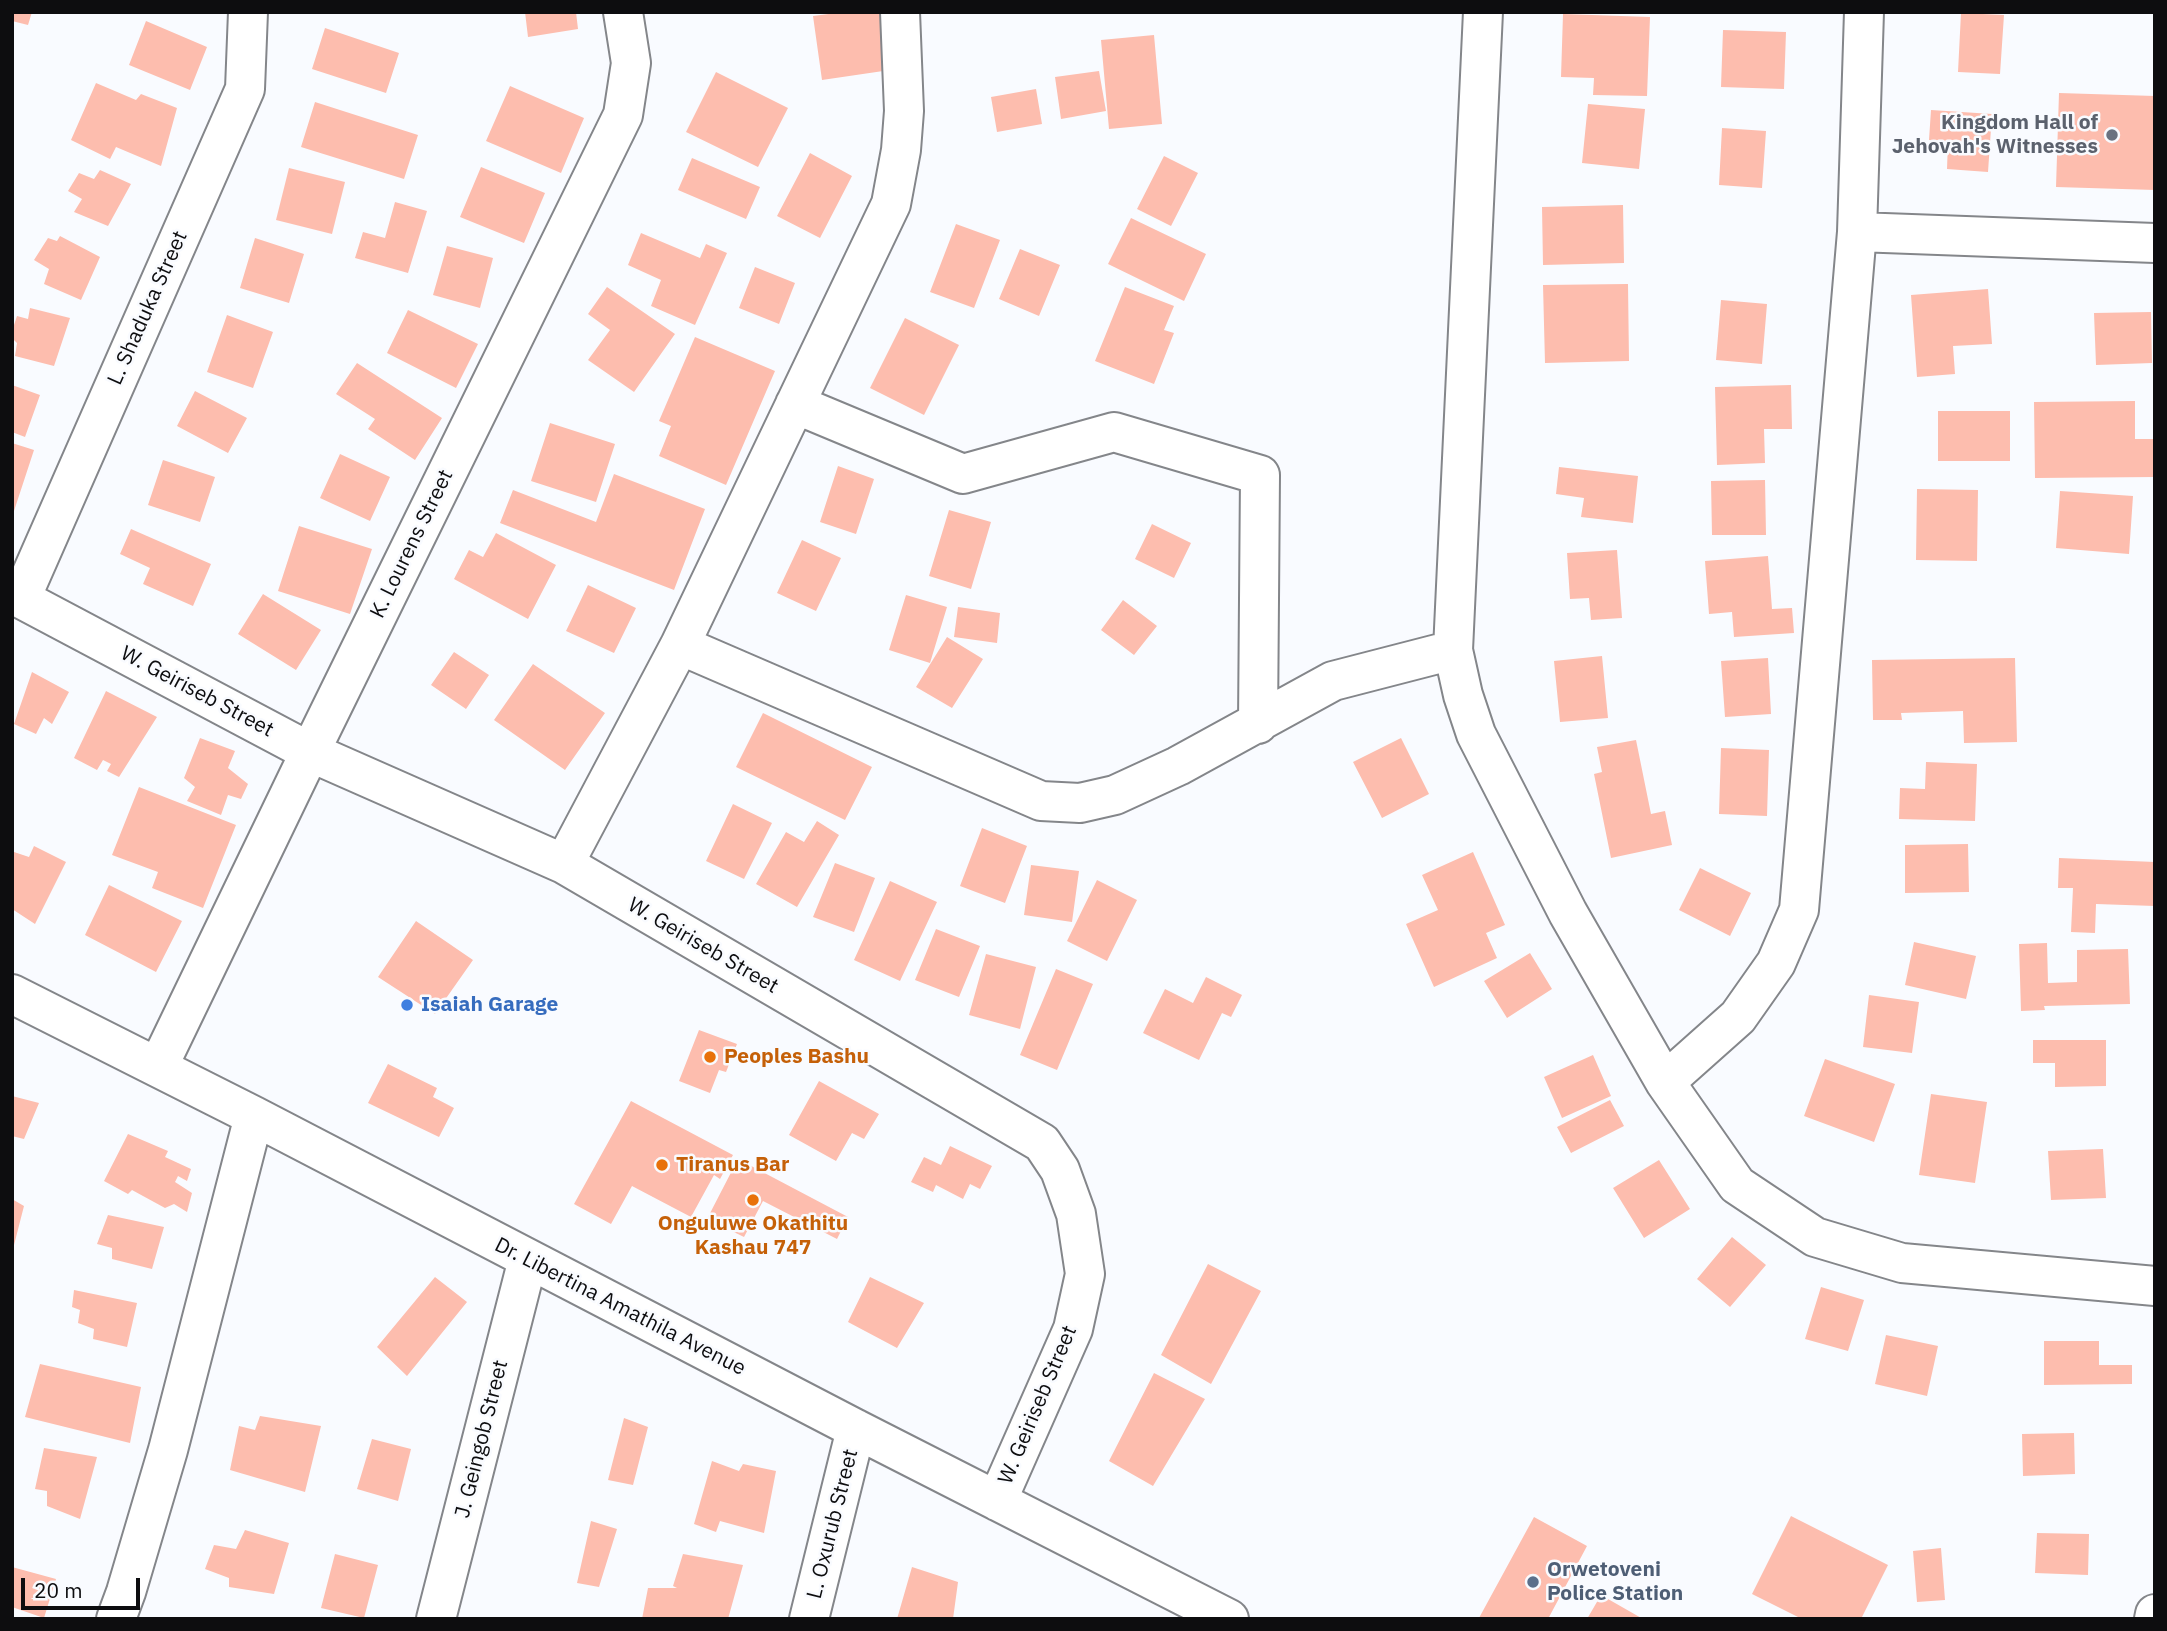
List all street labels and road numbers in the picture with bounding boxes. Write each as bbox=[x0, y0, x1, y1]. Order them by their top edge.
street label: L. Shaduka Street bbox=[103, 227, 193, 389]
street label: K. Lourens Street bbox=[365, 466, 459, 622]
street label: W. Geiriseb Street bbox=[116, 641, 278, 743]
street label: W. Geiriseb Street bbox=[623, 893, 783, 999]
street label: Dr. Libertina Amathila Avenue bbox=[490, 1233, 750, 1381]
street label: W. Geiriseb Street bbox=[993, 1322, 1083, 1488]
street label: J. Geingob Street bbox=[450, 1357, 514, 1521]
street label: L. Oxurub Street bbox=[802, 1446, 864, 1602]

